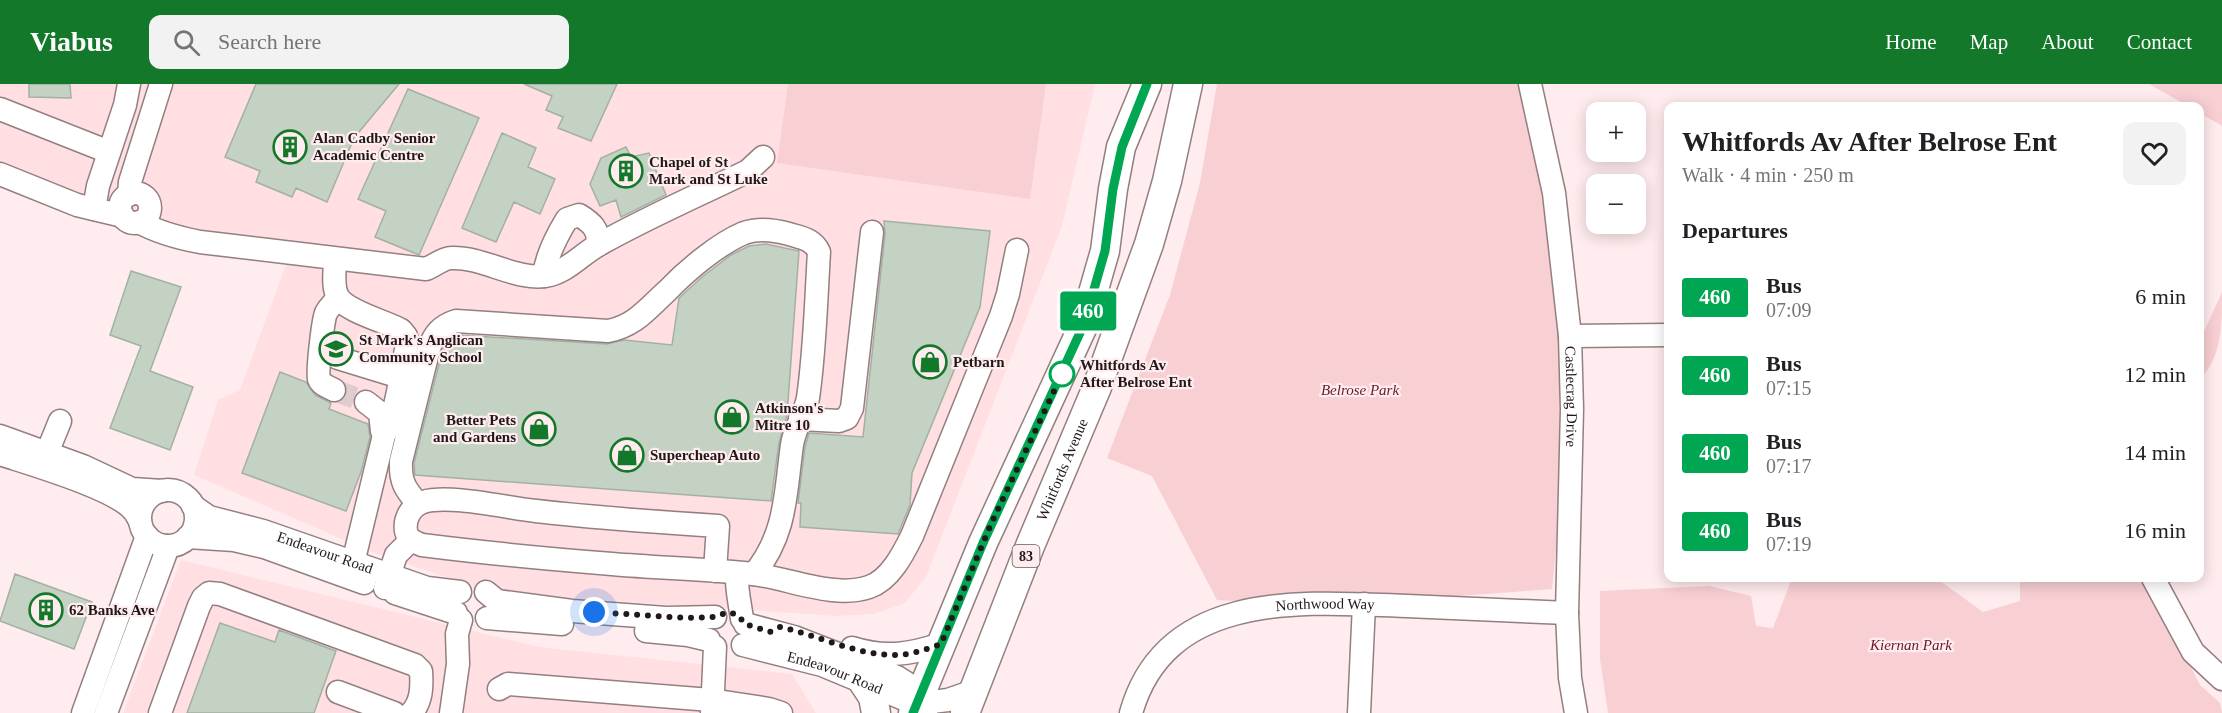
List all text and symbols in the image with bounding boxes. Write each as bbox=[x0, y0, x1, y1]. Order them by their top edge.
search box bbox=[149, 15, 569, 69]
text: Viabus bbox=[30, 26, 113, 57]
icon: search bbox=[170, 26, 203, 59]
text: Search here bbox=[218, 29, 321, 54]
text: Home bbox=[1885, 30, 1937, 54]
text: Map bbox=[1970, 30, 2008, 54]
text: About bbox=[2041, 30, 2094, 54]
text: Contact bbox=[2127, 30, 2192, 54]
map controls bbox=[1586, 102, 1646, 234]
button: + bbox=[1586, 102, 1646, 162]
button: heart bbox=[2123, 122, 2186, 185]
text: Whitfords Av After Belrose Ent bbox=[1682, 126, 2057, 157]
building icon: Alan Cadby Senior Academic Centre bbox=[272, 129, 308, 165]
place label: Alan Cadby Senior Academic Centre bbox=[313, 130, 436, 163]
building icon: Chapel of St Mark and St Luke bbox=[608, 153, 644, 189]
place label: Chapel of St Mark and St Luke bbox=[649, 154, 768, 187]
text: Walk · 4 min · 250 m bbox=[1682, 164, 1854, 186]
button: − bbox=[1586, 174, 1646, 234]
text: Departures bbox=[1682, 218, 1788, 243]
text: Bus bbox=[1766, 273, 1801, 298]
text: 6 min bbox=[2135, 284, 2186, 309]
text: 460 bbox=[1699, 285, 1731, 309]
line badge: 460 bbox=[1054, 292, 1122, 330]
text: 460 bbox=[1072, 299, 1104, 323]
text: 07:09 bbox=[1766, 299, 1812, 321]
school or university icon: St Mark's Anglican Community School bbox=[318, 331, 354, 367]
place label: St Mark's Anglican Community School bbox=[359, 332, 484, 365]
shop icon: Petbarn bbox=[912, 344, 948, 380]
street label: Castlecrag Drive bbox=[1562, 346, 1580, 448]
text: Bus bbox=[1766, 351, 1801, 376]
place label: Petbarn bbox=[953, 354, 1005, 370]
place label: Whitfords Av After Belrose Ent bbox=[1080, 357, 1192, 390]
marker: Whitfords Av After Belrose Ent bbox=[1049, 361, 1075, 387]
text: 12 min bbox=[2124, 362, 2186, 387]
text: 460 bbox=[1699, 363, 1731, 387]
text: 07:15 bbox=[1766, 377, 1812, 399]
park label: Belrose Park bbox=[1321, 382, 1399, 398]
shop icon: Atkinson's Mitre 10 bbox=[714, 399, 750, 435]
place label: Atkinson's Mitre 10 bbox=[755, 400, 824, 433]
shop icon: Better Pets and Gardens bbox=[521, 411, 557, 447]
place label: Better Pets and Gardens bbox=[433, 412, 516, 445]
street label: Whitfords Avenue bbox=[1034, 416, 1091, 523]
text: Bus bbox=[1766, 429, 1801, 454]
shop icon: Supercheap Auto bbox=[609, 437, 645, 473]
text: 14 min bbox=[2124, 440, 2186, 465]
text: 460 bbox=[1699, 441, 1731, 465]
place label: Supercheap Auto bbox=[650, 447, 760, 463]
text: 07:17 bbox=[1766, 455, 1812, 477]
text: Bus bbox=[1766, 507, 1801, 532]
text: 16 min bbox=[2124, 518, 2186, 543]
text: 460 bbox=[1699, 519, 1731, 543]
street label: Endeavour Road bbox=[275, 529, 376, 577]
text: 07:19 bbox=[1766, 533, 1812, 555]
road number: 83 bbox=[1012, 545, 1040, 567]
building icon: 62 Banks Ave bbox=[28, 592, 64, 628]
street label: Northwood Way bbox=[1275, 596, 1375, 614]
your location bbox=[579, 597, 609, 627]
place label: 62 Banks Ave bbox=[69, 602, 155, 618]
park label: Kiernan Park bbox=[1869, 637, 1952, 653]
street label: Endeavour Road bbox=[785, 648, 885, 697]

